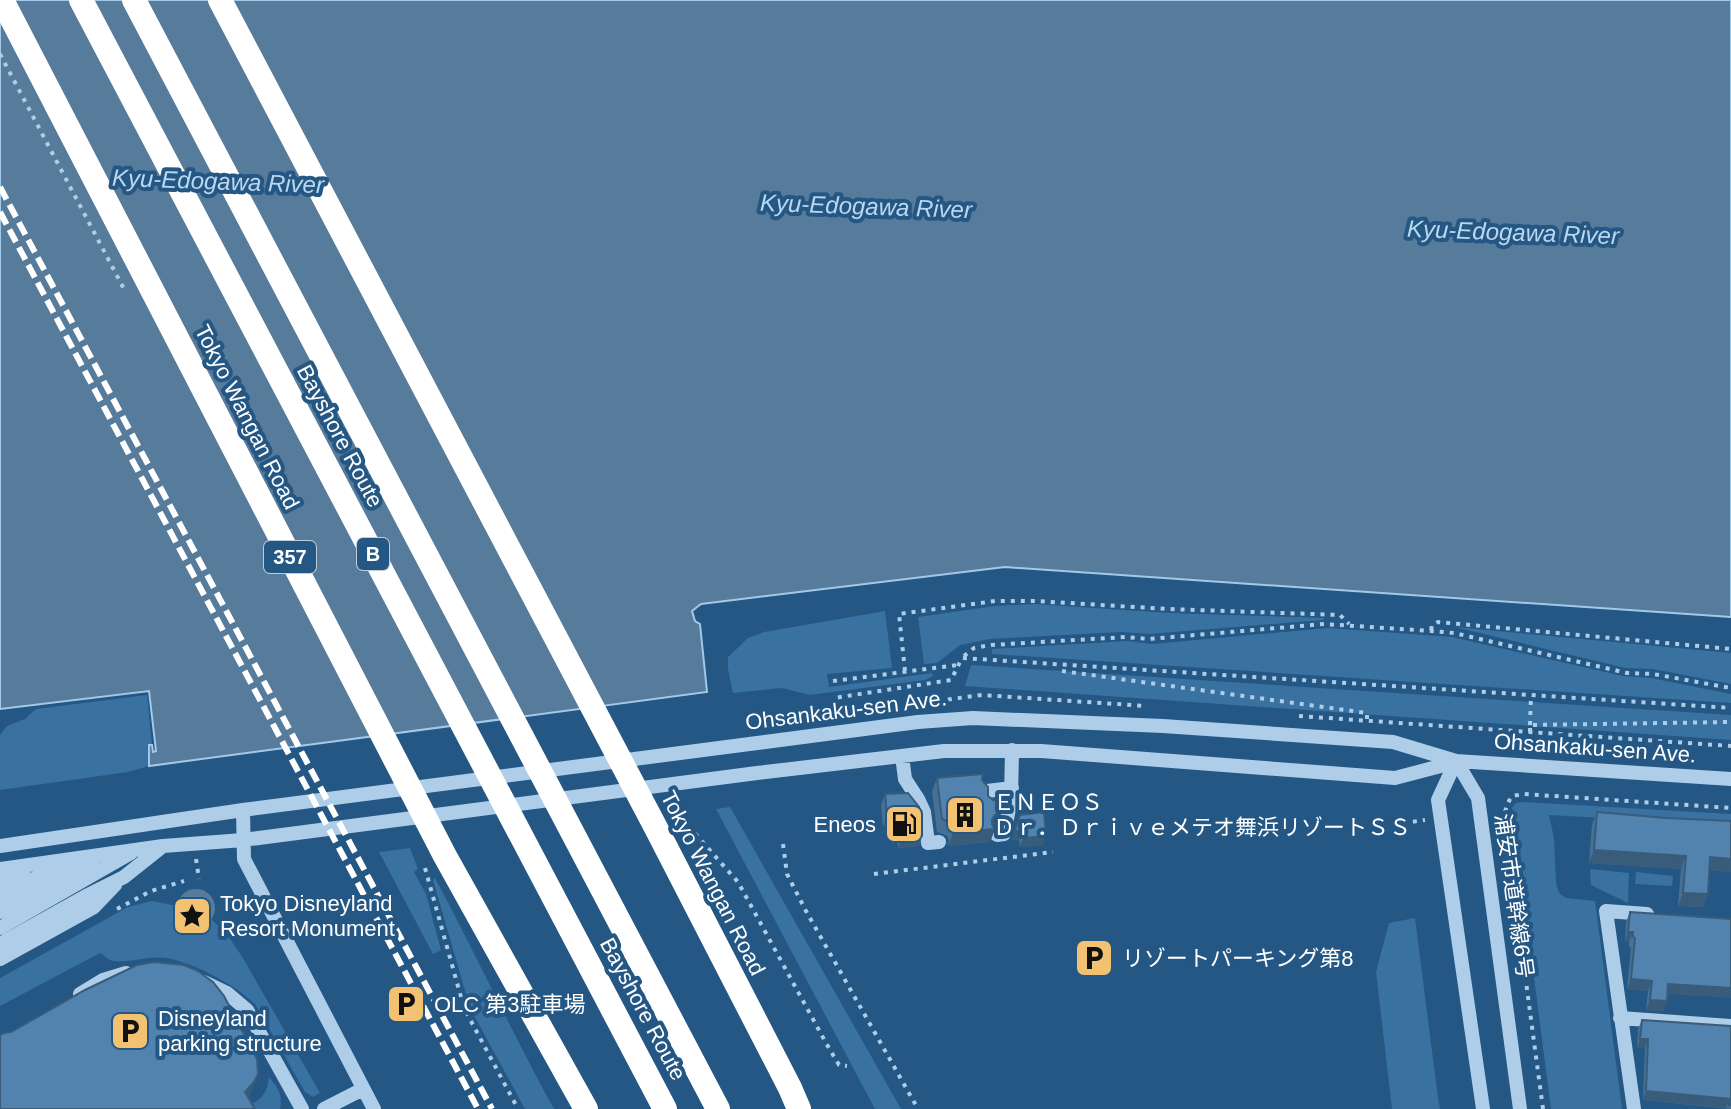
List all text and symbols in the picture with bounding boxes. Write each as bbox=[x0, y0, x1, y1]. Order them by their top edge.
water label: Kyu-Edogawa River bbox=[112, 164, 325, 198]
water label: Kyu-Edogawa River bbox=[760, 189, 973, 223]
water label: Kyu-Edogawa River bbox=[1407, 215, 1620, 249]
street label: Tokyo Wangan Road bbox=[190, 321, 304, 513]
street label: Bayshore Route bbox=[292, 360, 388, 512]
road number: B bbox=[357, 538, 389, 570]
road number: 357 bbox=[264, 541, 316, 573]
street label: Ohsankaku-sen Ave. bbox=[744, 685, 948, 735]
street label: Ohsankaku-sen Ave. bbox=[1493, 728, 1697, 768]
street label: Tokyo Wangan Road bbox=[656, 787, 770, 979]
place label: ＥＮＥＯＳ Ｄｒ．Ｄｒｉｖｅメテオ舞浜リゾートＳＳ bbox=[993, 790, 1411, 840]
building icon: ＥＮＥＯＳ Ｄｒ．Ｄｒｉｖｅメテオ舞浜リゾートＳＳ bbox=[944, 794, 986, 836]
fuel station icon: Eneos bbox=[883, 803, 925, 845]
place label: Eneos bbox=[814, 812, 876, 837]
street label: 浦安市道幹線6号 bbox=[1490, 812, 1538, 980]
place label: Tokyo Disneyland Resort Monument bbox=[220, 891, 395, 941]
place icon: Tokyo Disneyland Resort Monument bbox=[171, 895, 213, 937]
street label: Bayshore Route bbox=[595, 933, 691, 1085]
parking icon: リゾートパーキング第8 bbox=[1073, 937, 1115, 979]
place label: リゾートパーキング第8 bbox=[1122, 946, 1354, 971]
parking icon: OLC 第3駐車場 bbox=[385, 983, 427, 1025]
place label: OLC 第3駐車場 bbox=[434, 992, 586, 1017]
place label: Disneyland parking structure bbox=[158, 1006, 322, 1056]
parking icon: Disneyland parking structure bbox=[109, 1010, 151, 1052]

